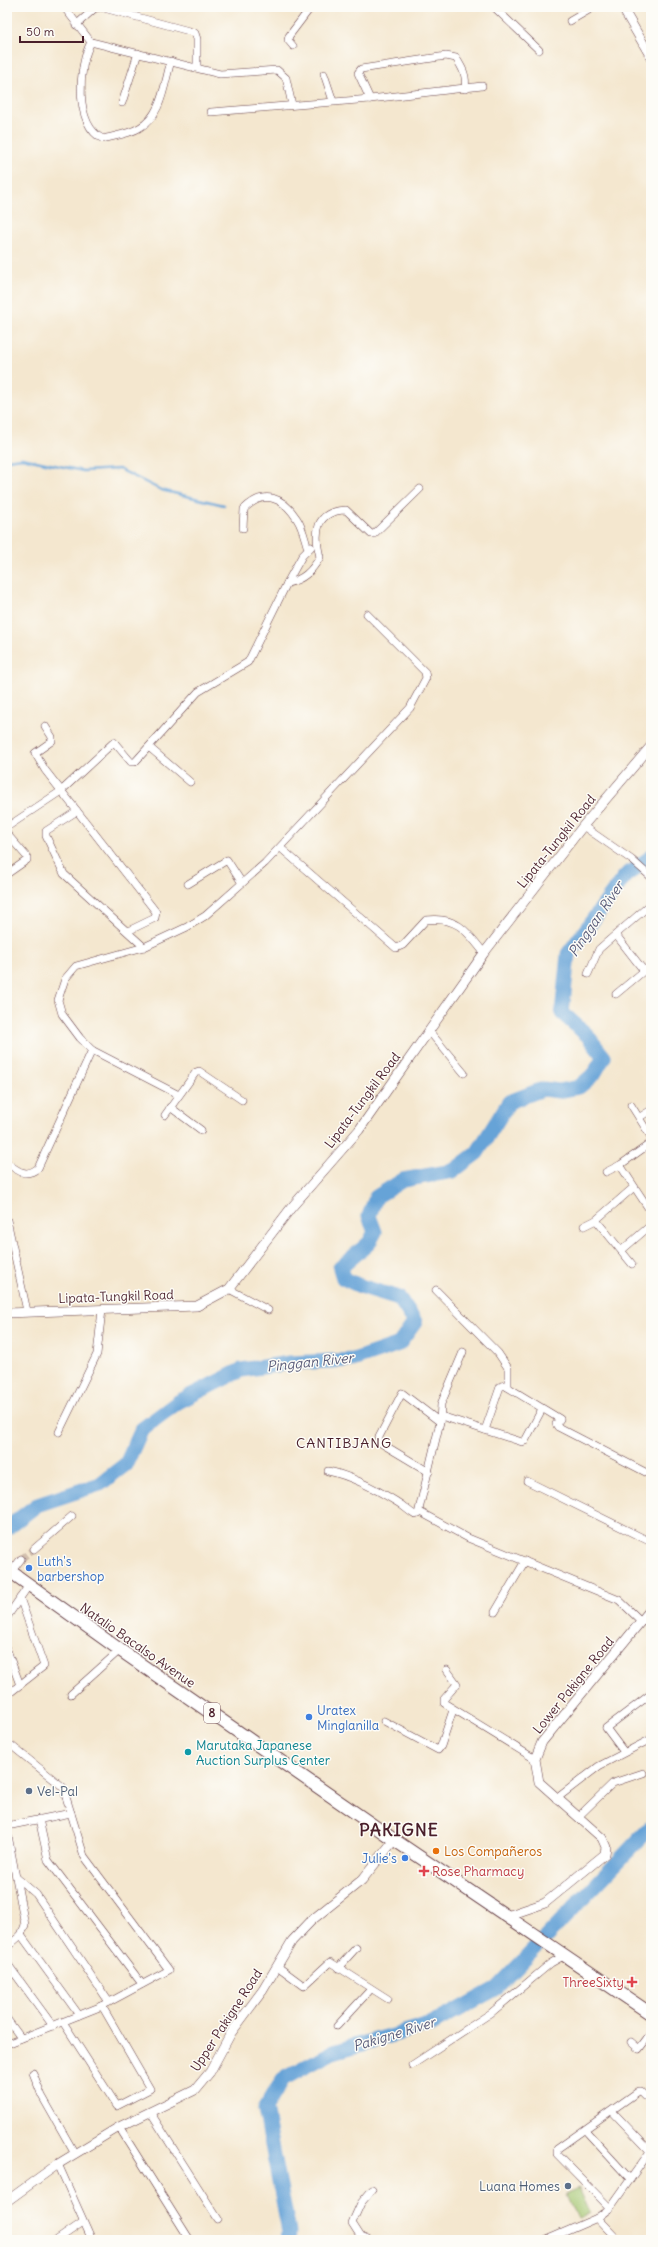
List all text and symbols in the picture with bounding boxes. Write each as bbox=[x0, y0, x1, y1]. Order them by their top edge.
scale bar bbox=[20, 18, 83, 44]
text: 50 m bbox=[26, 24, 55, 39]
street label: Lipata-Tungkil Road bbox=[513, 791, 600, 892]
water label: Pinggan River bbox=[564, 876, 629, 960]
street label: Lipata-Tungkil Road bbox=[321, 1049, 404, 1152]
street label: Lipata-Tungkil Road bbox=[58, 1286, 174, 1307]
water label: Pinggan River bbox=[266, 1348, 356, 1375]
district label: CANTIBJANG bbox=[296, 1434, 392, 1452]
place label: Luth's barbershop bbox=[37, 1553, 105, 1585]
marker: Luth's barbershop bbox=[24, 1563, 34, 1573]
street label: Natalio Bacalso Avenue bbox=[77, 1599, 199, 1692]
street label: Lower Pakigne Road bbox=[529, 1633, 618, 1737]
place label: Uratex Minglanilla bbox=[317, 1702, 379, 1734]
road number: 8 bbox=[204, 1703, 220, 1723]
marker: Uratex Minglanilla bbox=[304, 1712, 314, 1722]
place label: Marutaka Japanese Auction Surplus Center bbox=[196, 1737, 331, 1769]
marker: Marutaka Japanese Auction Surplus Center bbox=[183, 1747, 193, 1757]
place label: Vel-Pal bbox=[37, 1783, 78, 1800]
marker: Vel-Pal bbox=[24, 1786, 34, 1796]
district label: PAKIGNE bbox=[359, 1819, 439, 1841]
place label: Los Compañeros bbox=[444, 1843, 542, 1860]
marker: Los Compañeros bbox=[431, 1846, 441, 1856]
place label: Julie's bbox=[362, 1850, 397, 1867]
marker: Julie's bbox=[400, 1853, 410, 1863]
place label: Rose Pharmacy bbox=[432, 1863, 524, 1880]
marker: Rose Pharmacy bbox=[419, 1866, 429, 1876]
street label: Upper Pakigne Road bbox=[187, 1966, 266, 2075]
place label: ThreeSixty bbox=[562, 1974, 624, 1991]
marker: ThreeSixty bbox=[627, 1977, 637, 1987]
water label: Pakigne River bbox=[351, 2012, 440, 2055]
place label: Luana Homes bbox=[479, 2178, 560, 2195]
marker: Luana Homes bbox=[563, 2181, 573, 2191]

